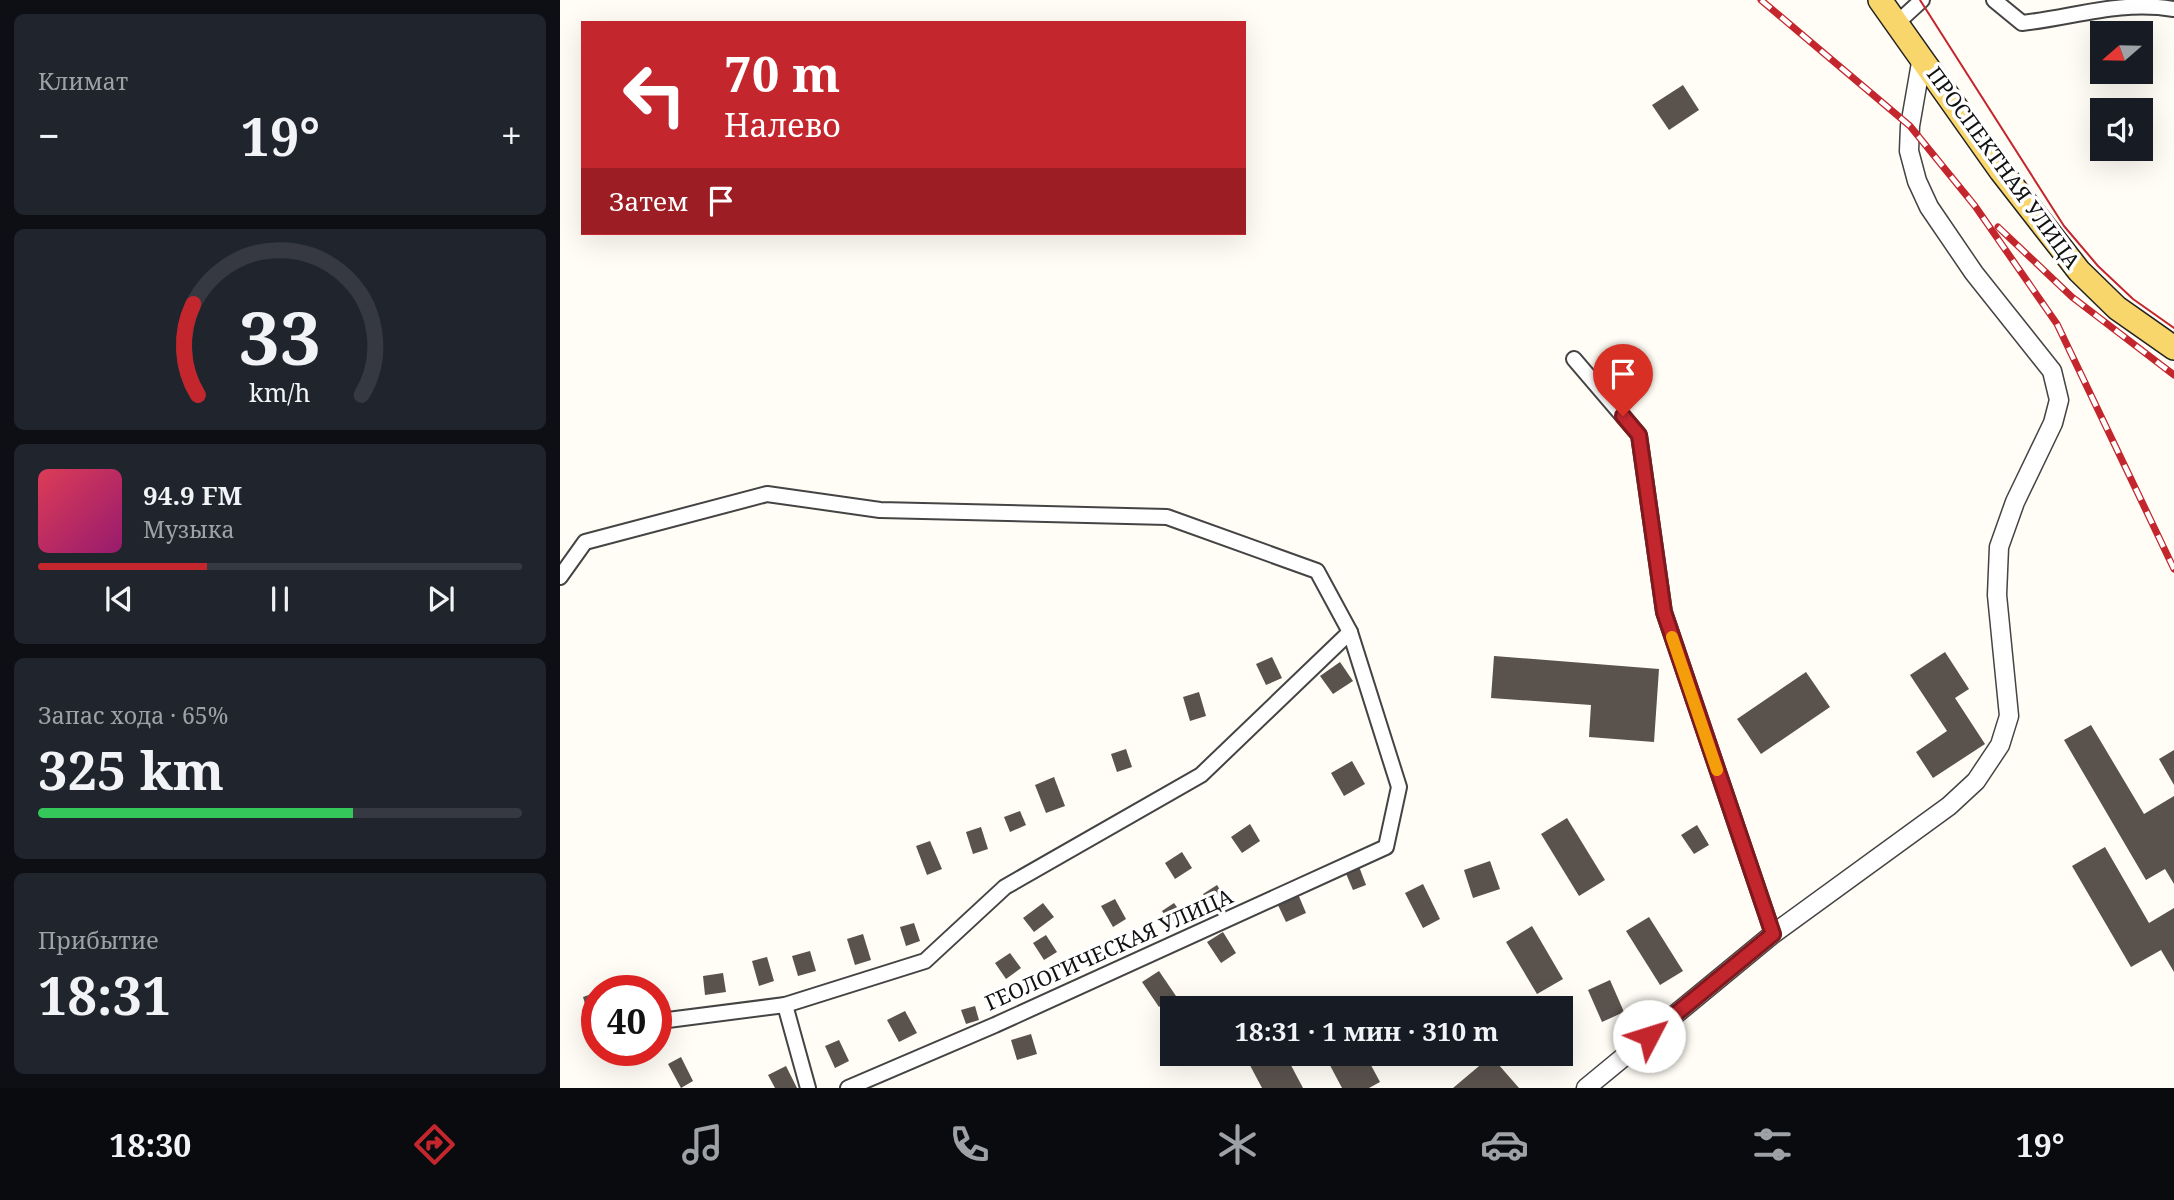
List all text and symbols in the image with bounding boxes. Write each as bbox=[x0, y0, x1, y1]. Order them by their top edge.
north arrow bbox=[2090, 21, 2152, 84]
map controls bbox=[2090, 21, 2153, 161]
text: 70 m bbox=[724, 40, 840, 106]
icon: left bbox=[609, 49, 700, 140]
street label: ПРОСПЕКТНАЯ УЛИЦА bbox=[1921, 61, 2087, 274]
text: Климат bbox=[38, 65, 128, 97]
button: sound bbox=[2090, 98, 2153, 161]
text: 19° bbox=[241, 100, 320, 171]
text: Налево bbox=[724, 103, 841, 146]
text: − bbox=[38, 109, 60, 161]
text: + bbox=[501, 109, 522, 161]
icon: arrive bbox=[702, 182, 740, 220]
text: Затем bbox=[609, 183, 688, 219]
text: 33 bbox=[239, 288, 321, 387]
pin bbox=[1593, 344, 1653, 416]
icon: arrive bbox=[1604, 355, 1642, 393]
text: km/h bbox=[249, 375, 311, 409]
text: 94.9 FM bbox=[143, 477, 242, 513]
text: Музыка bbox=[143, 513, 235, 545]
icon: previous bbox=[100, 580, 138, 618]
icon: pause bbox=[261, 580, 299, 618]
icon: next bbox=[422, 580, 460, 618]
text: Запас хода · 65% bbox=[38, 699, 228, 731]
text: 325 km bbox=[38, 734, 224, 805]
street label: ГЕОЛОГИЧЕСКАЯ УЛИЦА bbox=[980, 882, 1237, 1016]
text: Прибытие bbox=[38, 924, 159, 956]
text: 18:31 bbox=[38, 959, 171, 1030]
speed limit sign: 40 bbox=[581, 975, 672, 1066]
position arrow bbox=[1612, 999, 1686, 1073]
text: 18:31 · 1 мин · 310 m bbox=[1234, 1013, 1499, 1049]
icon: directions bbox=[410, 1120, 459, 1169]
icon: music bbox=[678, 1120, 727, 1169]
icon: phone bbox=[945, 1120, 994, 1169]
icon: climate bbox=[1213, 1120, 1262, 1169]
icon: car bbox=[1480, 1120, 1529, 1169]
icon: filters bbox=[1748, 1120, 1797, 1169]
text: 18:30 bbox=[109, 1123, 191, 1166]
text: 19° bbox=[2016, 1123, 2065, 1166]

